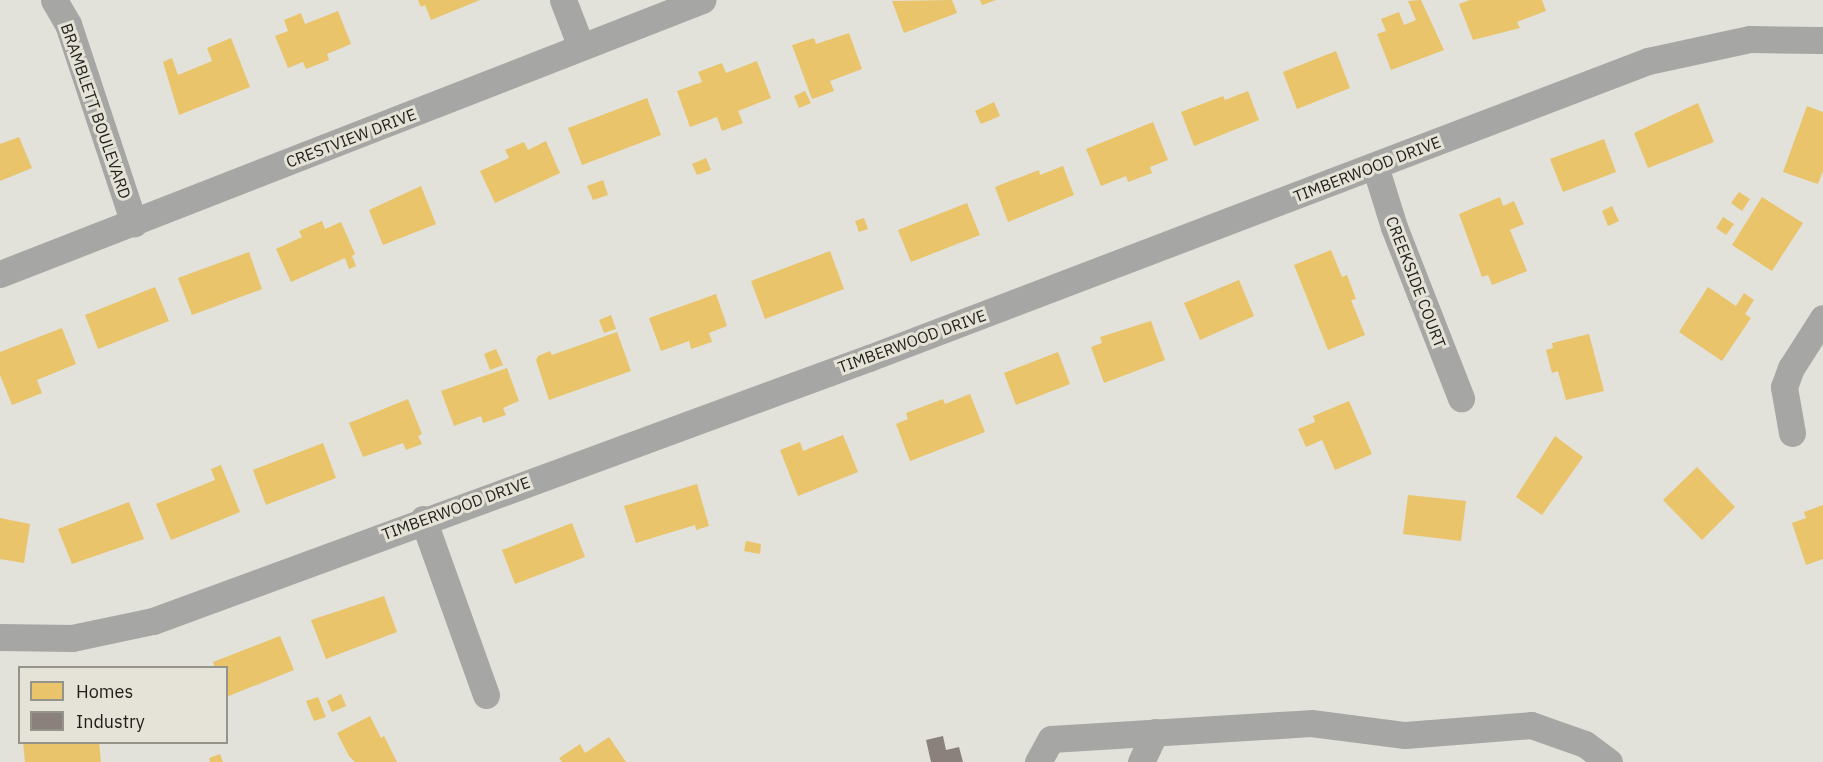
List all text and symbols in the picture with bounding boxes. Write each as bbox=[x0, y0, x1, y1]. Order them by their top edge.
street label: BRAMBLETT BOULEVARD bbox=[57, 21, 135, 201]
street label: CRESTVIEW DRIVE bbox=[283, 104, 419, 172]
street label: TIMBERWOOD DRIVE bbox=[1291, 132, 1443, 206]
street label: CREEKSIDE COURT bbox=[1382, 214, 1450, 350]
street label: TIMBERWOOD DRIVE bbox=[835, 305, 989, 377]
street label: TIMBERWOOD DRIVE bbox=[379, 472, 533, 544]
legend bbox=[18, 666, 228, 744]
text: Homes bbox=[76, 680, 133, 703]
text: Industry bbox=[76, 710, 145, 733]

